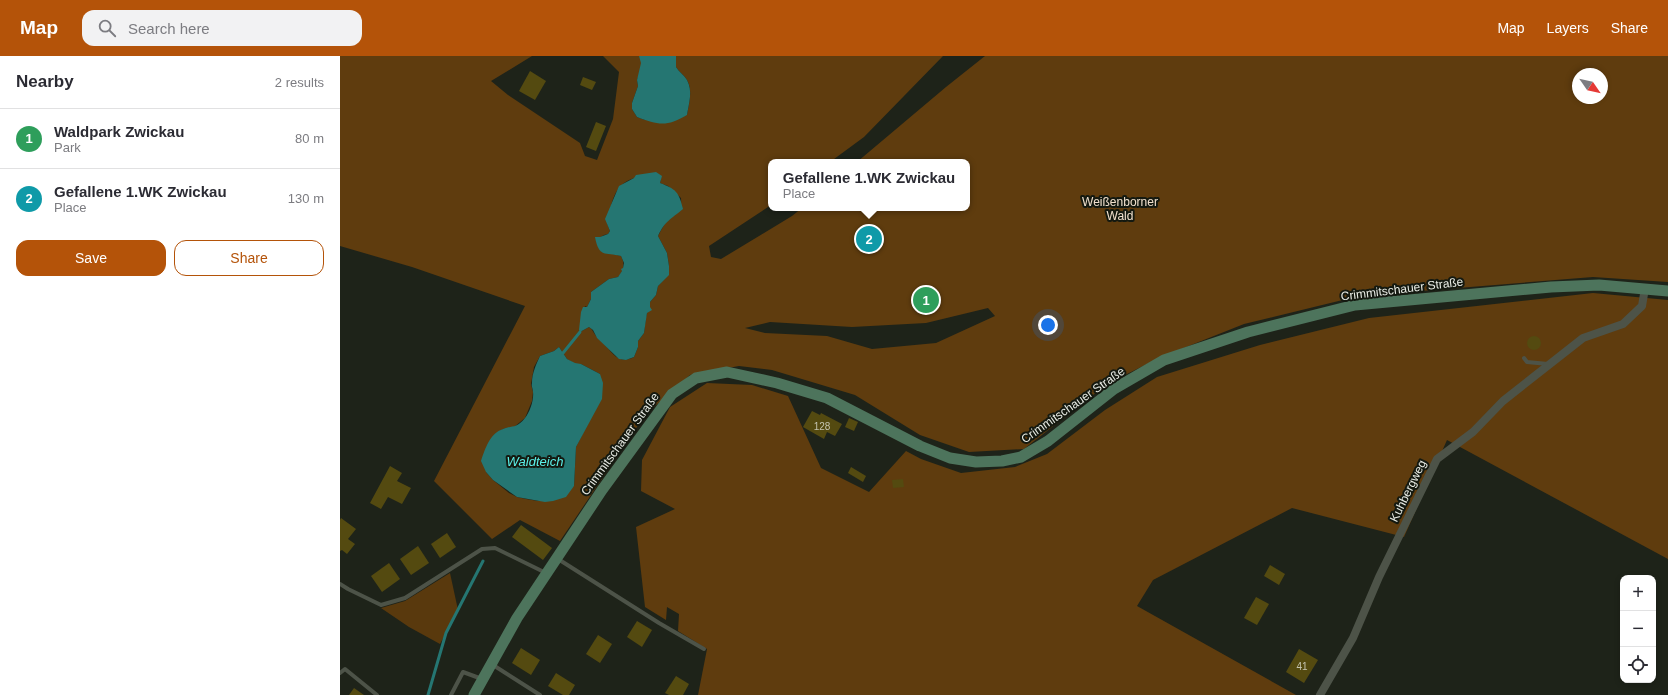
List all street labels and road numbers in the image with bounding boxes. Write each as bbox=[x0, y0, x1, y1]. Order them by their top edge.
street label: Crimmitschauer Straße bbox=[1340, 274, 1464, 303]
street label: Crimmitschauer Straße bbox=[1018, 364, 1128, 446]
street label: Crimmitschauer Straße bbox=[578, 390, 662, 498]
street label: Kuhbergweg bbox=[1387, 458, 1429, 524]

